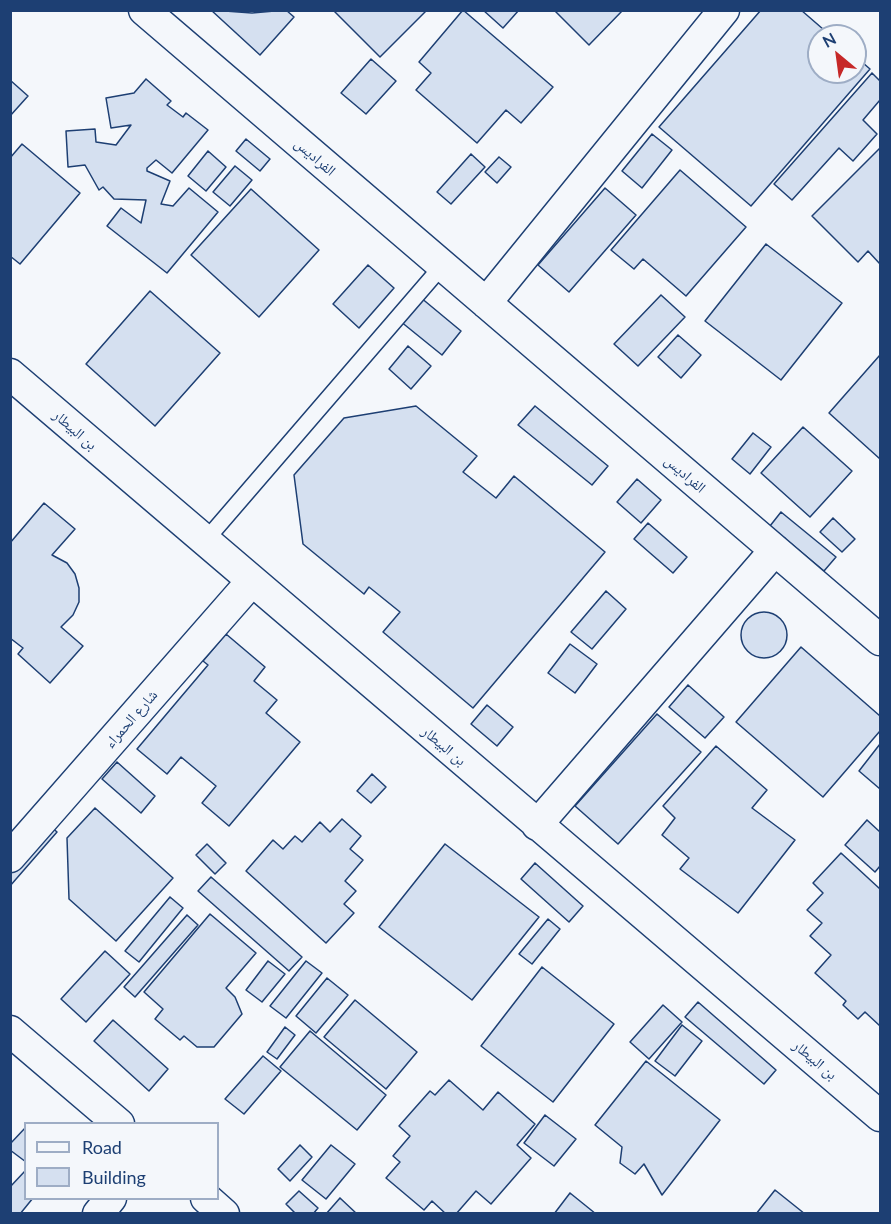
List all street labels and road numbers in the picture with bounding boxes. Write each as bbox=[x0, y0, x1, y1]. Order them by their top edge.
street label: الفراديس bbox=[291, 134, 339, 180]
street label: بن البيطار bbox=[49, 406, 101, 454]
street label: الفراديس bbox=[661, 451, 709, 497]
street label: شارع الحمراء bbox=[101, 686, 161, 752]
street label: بن البيطار bbox=[418, 722, 470, 770]
street label: بن البيطار bbox=[789, 1036, 841, 1084]

